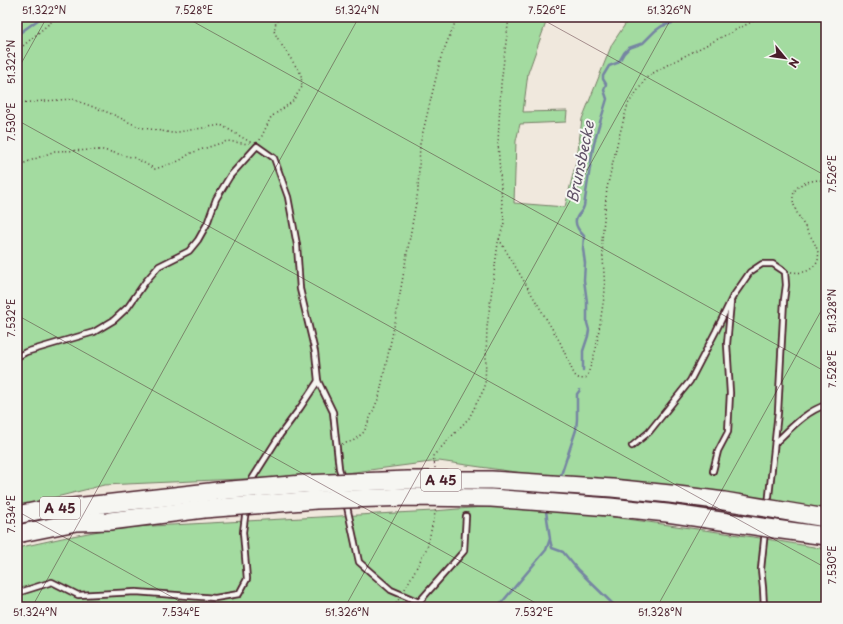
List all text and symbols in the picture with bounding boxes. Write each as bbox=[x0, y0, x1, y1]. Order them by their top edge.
text: 51.322°N bbox=[22, 2, 66, 17]
text: 7.528°E bbox=[175, 2, 213, 17]
text: 51.324°N bbox=[335, 2, 379, 17]
text: 7.526°E bbox=[528, 2, 566, 17]
text: 51.326°N bbox=[647, 2, 692, 17]
north arrow bbox=[765, 38, 805, 78]
text: 51.322°N bbox=[3, 40, 18, 84]
text: N bbox=[784, 55, 804, 71]
text: 7.530°E bbox=[3, 102, 18, 142]
water label: Brunsbecke bbox=[560, 118, 600, 205]
text: 7.526°E bbox=[824, 155, 839, 193]
text: 51.328°N bbox=[824, 289, 839, 333]
text: 7.532°E bbox=[3, 299, 18, 337]
text: 7.528°E bbox=[824, 350, 839, 388]
road number: A 45 bbox=[421, 469, 461, 491]
text: 7.534°E bbox=[3, 495, 18, 533]
road number: A 45 bbox=[40, 497, 80, 519]
text: 7.530°E bbox=[824, 545, 839, 585]
text: 51.324°N bbox=[13, 604, 57, 619]
text: 7.534°E bbox=[162, 604, 200, 619]
text: 51.326°N bbox=[325, 604, 370, 619]
text: 7.532°E bbox=[515, 604, 553, 619]
text: 51.328°N bbox=[638, 604, 682, 619]

